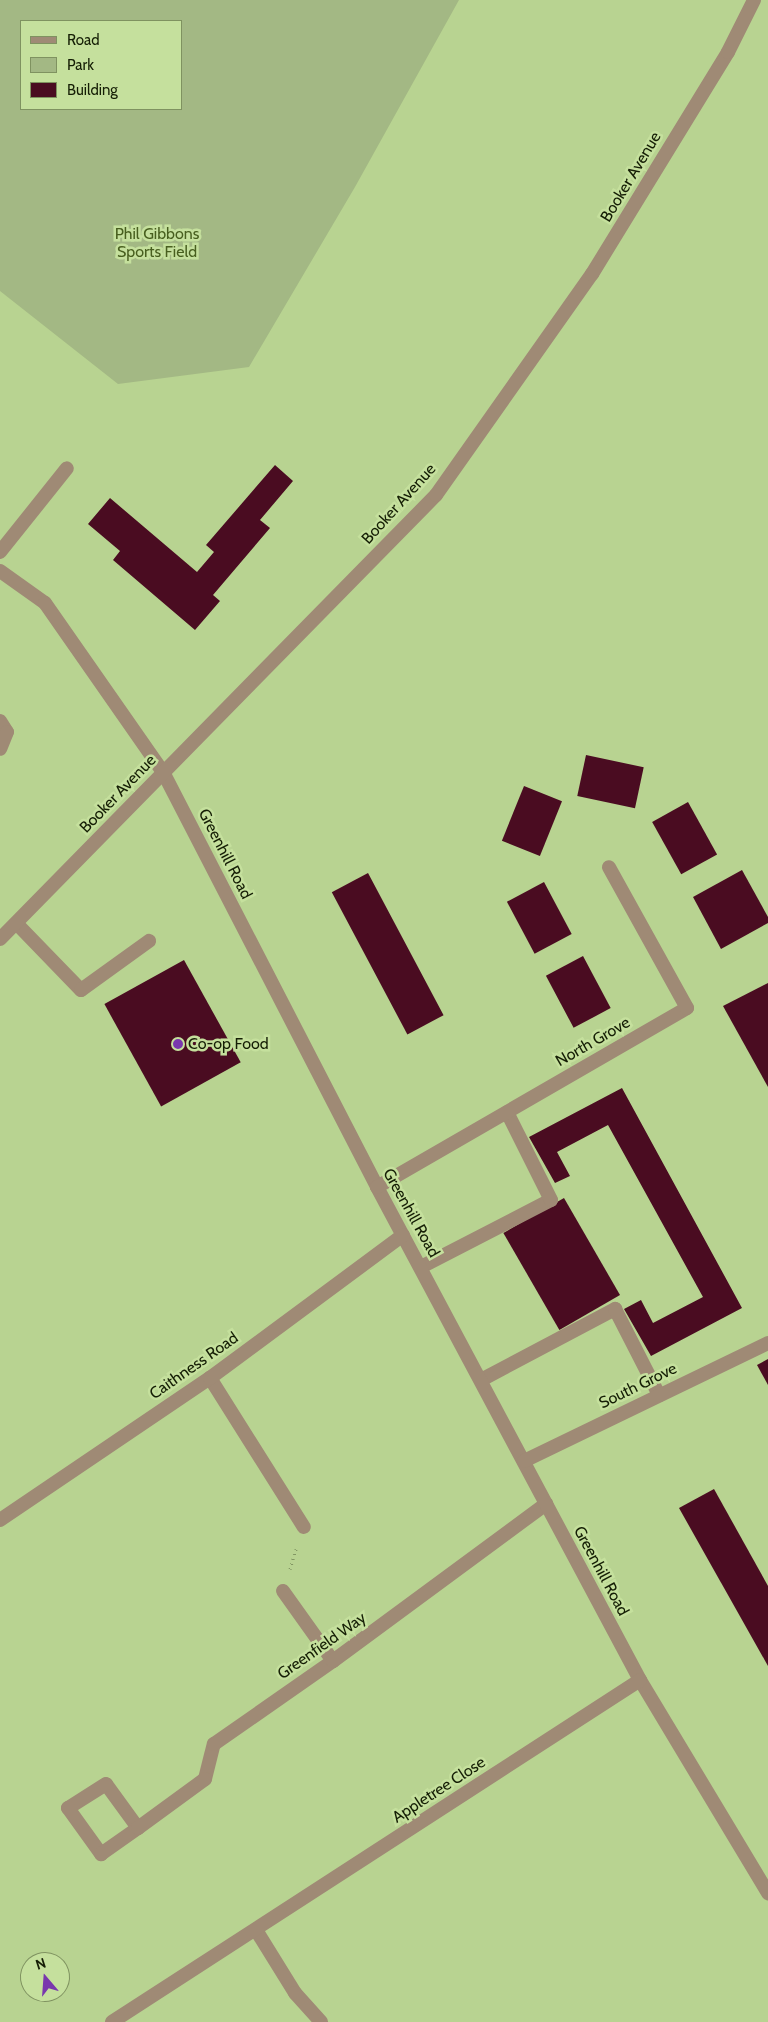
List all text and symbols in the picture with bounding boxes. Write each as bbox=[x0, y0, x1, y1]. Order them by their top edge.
legend bbox=[20, 20, 182, 110]
text: Road bbox=[67, 31, 100, 49]
text: Park bbox=[67, 56, 94, 74]
text: Building bbox=[67, 81, 118, 99]
street label: Booker Avenue bbox=[597, 129, 665, 225]
park label: Phil Gibbons Sports Field bbox=[115, 224, 199, 262]
street label: Booker Avenue bbox=[358, 460, 440, 548]
street label: Booker Avenue bbox=[76, 751, 160, 837]
street label: Greenhill Road bbox=[194, 806, 256, 902]
street label: North Grove bbox=[552, 1013, 634, 1071]
place label: Co-op Food bbox=[188, 1034, 269, 1054]
marker: Co-op Food bbox=[172, 1038, 184, 1050]
street label: Greenhill Road bbox=[379, 1165, 443, 1261]
street label: Caithness Road bbox=[146, 1328, 242, 1404]
street label: South Grove bbox=[596, 1359, 680, 1413]
street label: Greenhill Road bbox=[569, 1523, 633, 1619]
street label: Greenfield Way bbox=[274, 1608, 370, 1684]
street label: Appletree Close bbox=[389, 1753, 489, 1827]
north arrow bbox=[20, 1952, 70, 2002]
text: N bbox=[33, 1954, 48, 1974]

